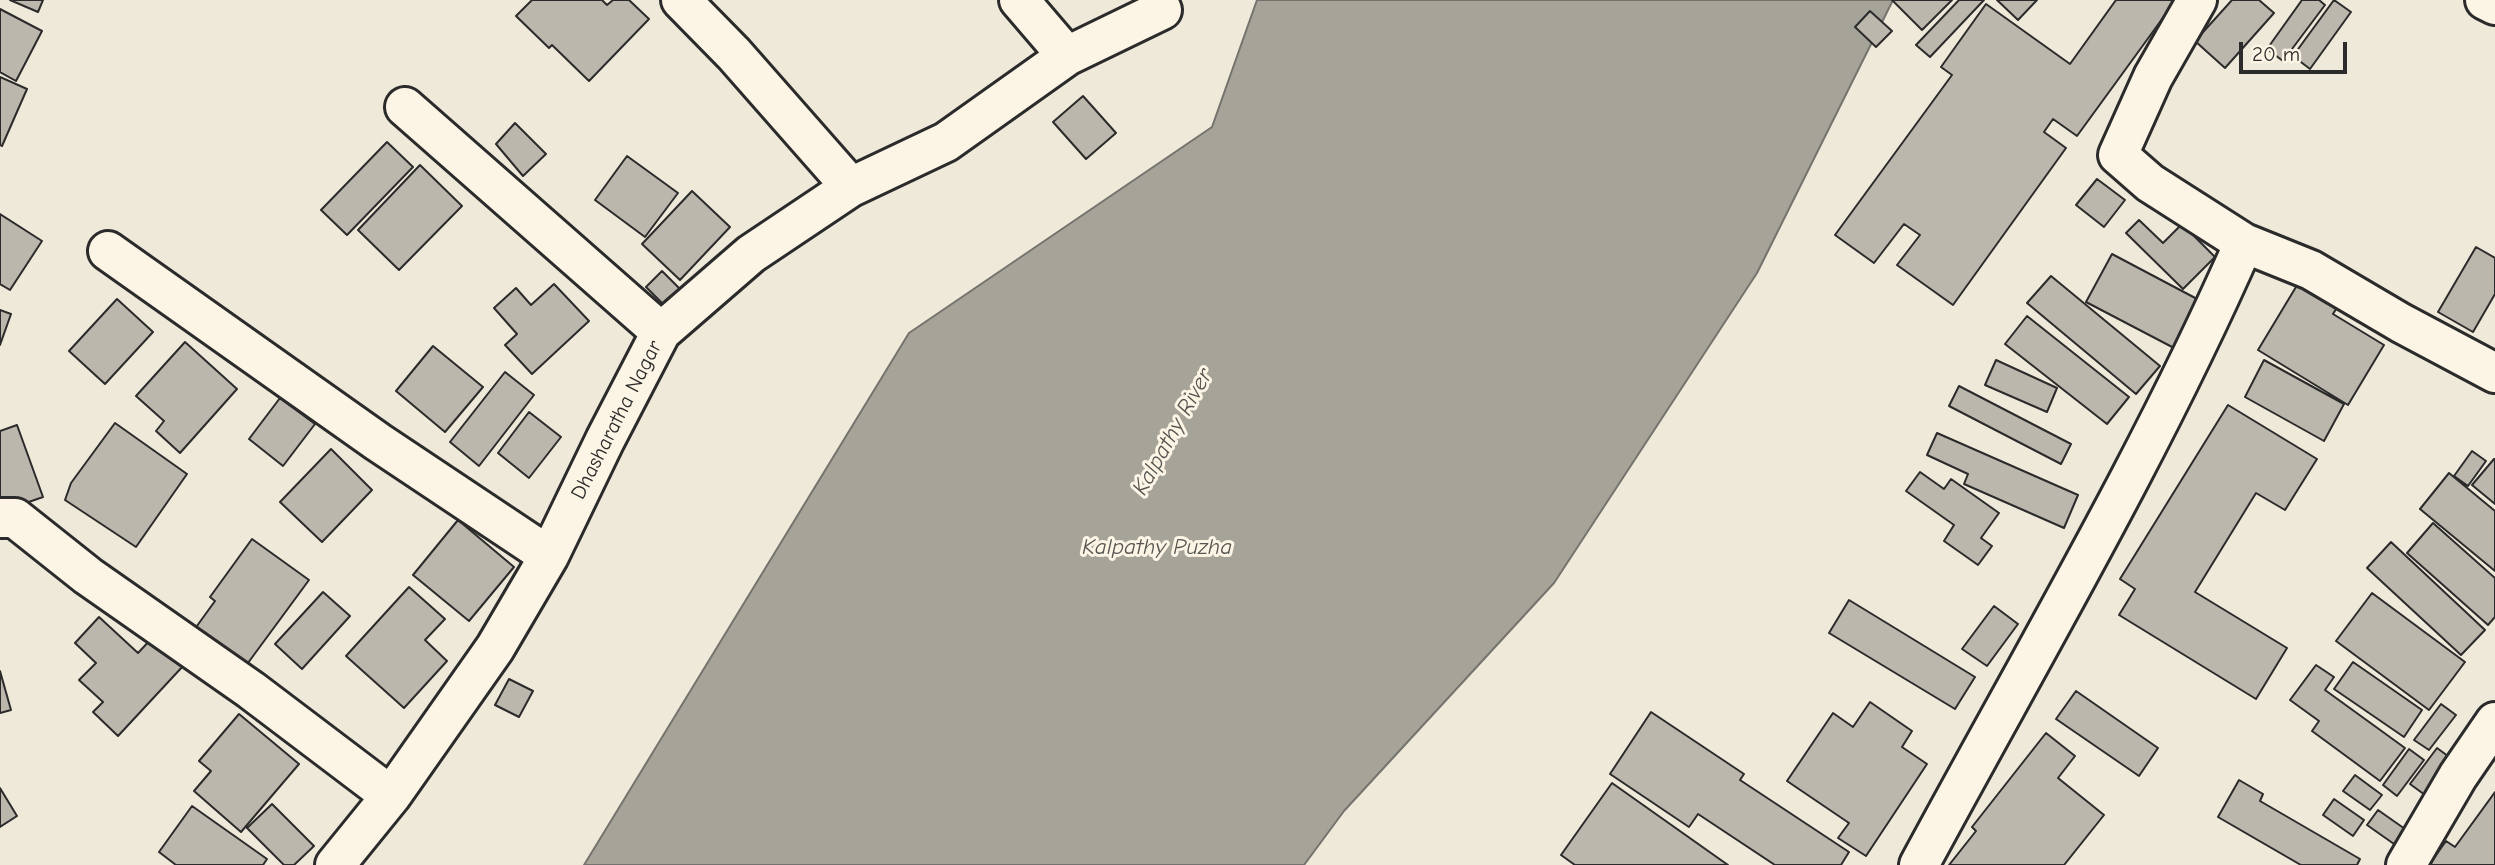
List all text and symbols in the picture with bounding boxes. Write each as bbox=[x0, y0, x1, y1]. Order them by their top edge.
scale bar bbox=[2243, 28, 2352, 72]
text: 20 m bbox=[2252, 42, 2300, 66]
street label: Dhasharatha Nagar bbox=[566, 336, 668, 504]
water label: Kalpathy River bbox=[1127, 364, 1219, 500]
water label: Kalpathy Puzha bbox=[1082, 533, 1232, 561]

